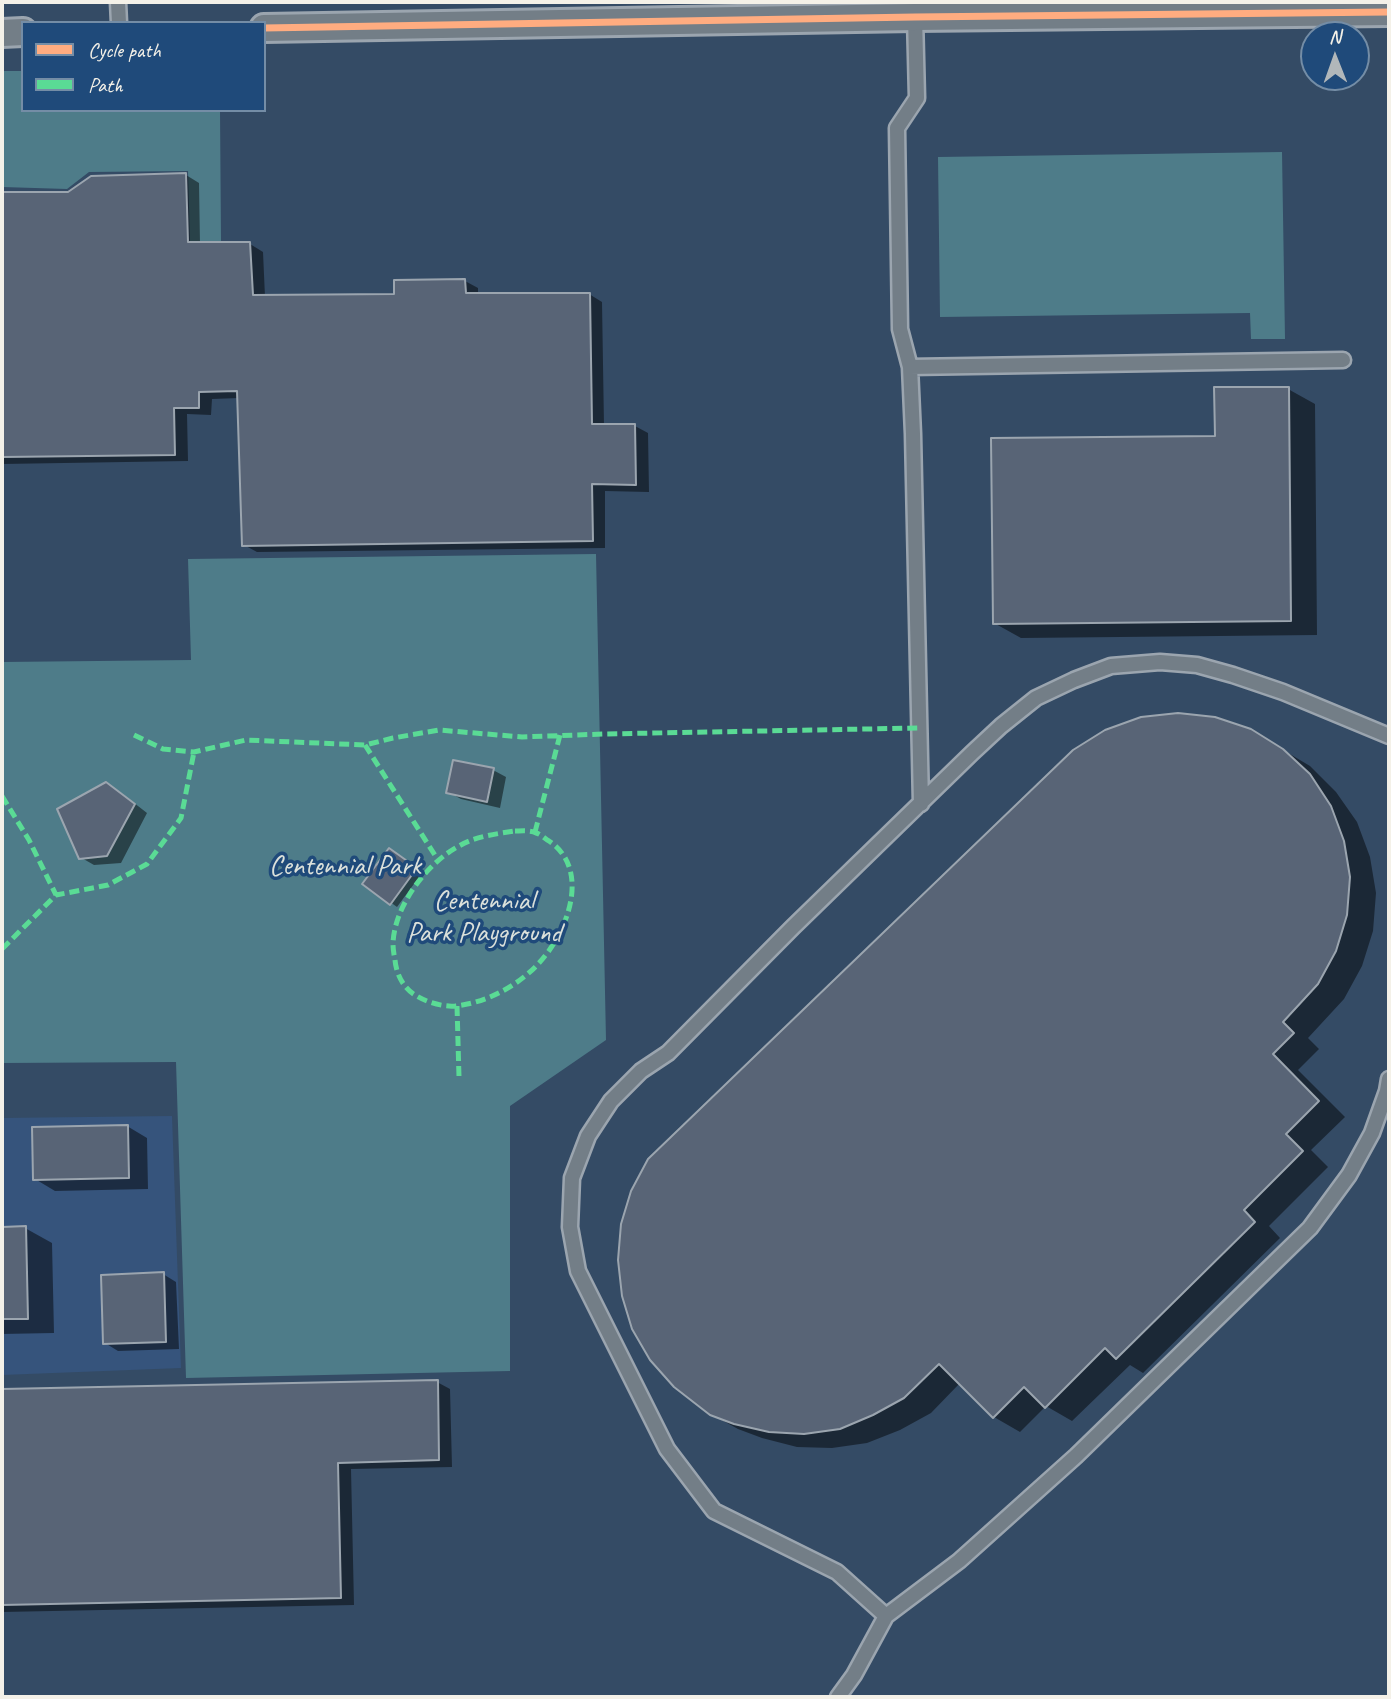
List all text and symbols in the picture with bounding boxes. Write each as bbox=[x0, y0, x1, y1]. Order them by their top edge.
legend bbox=[21, 21, 266, 112]
north arrow bbox=[1300, 21, 1370, 91]
text: N bbox=[1329, 25, 1341, 49]
text: Cycle path bbox=[88, 37, 161, 63]
text: Path bbox=[88, 72, 123, 98]
park label: Centennial Park bbox=[269, 850, 421, 884]
park label: Centennial Park Playground bbox=[407, 885, 561, 951]

